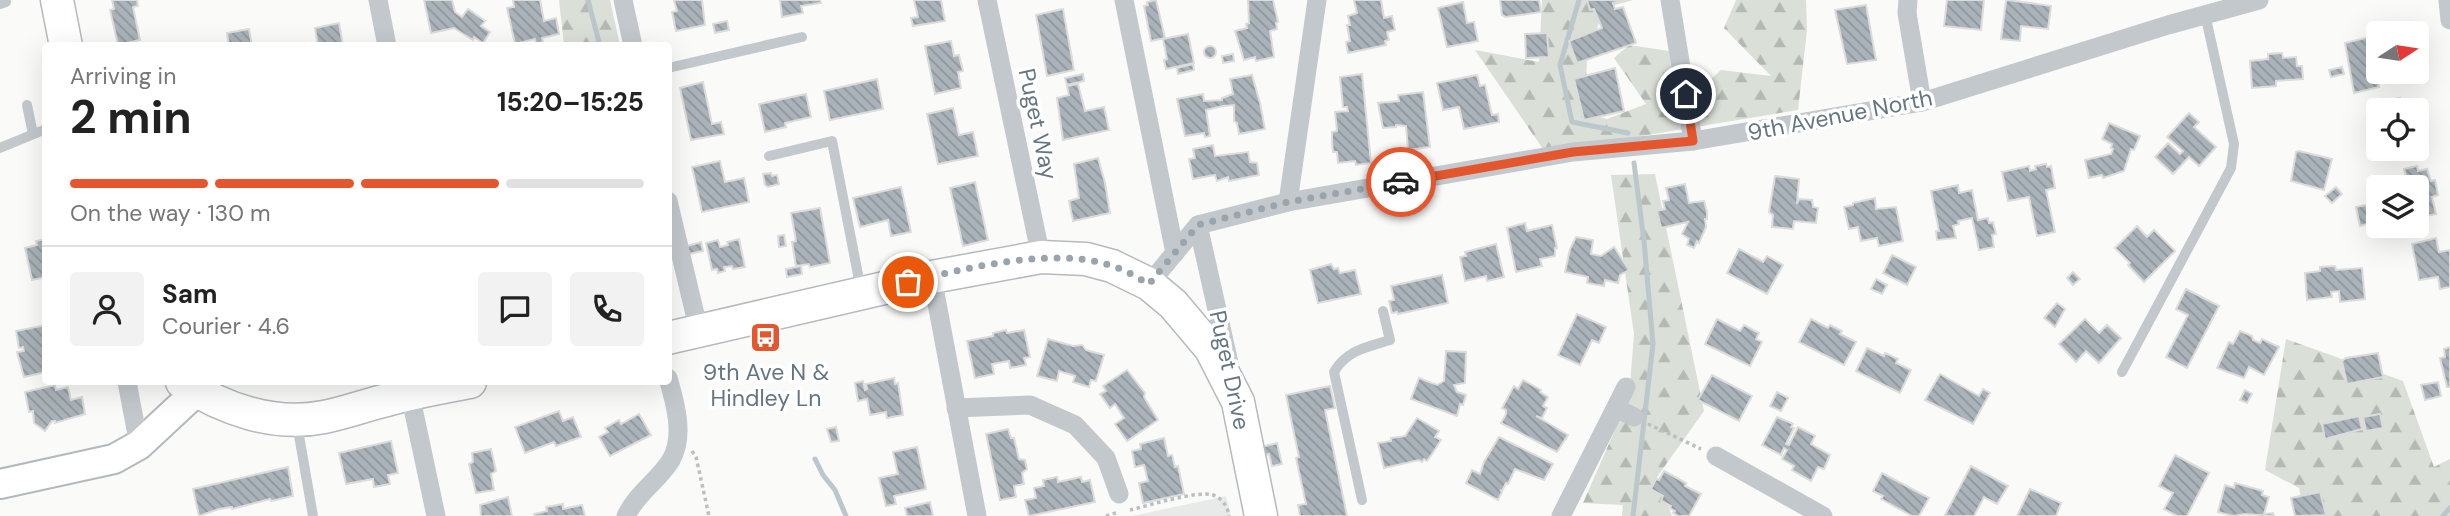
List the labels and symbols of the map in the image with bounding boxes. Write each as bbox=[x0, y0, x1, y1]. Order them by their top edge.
north arrow bbox=[2366, 21, 2429, 84]
pin bbox=[1656, 64, 1716, 124]
street label: Puget Way bbox=[1012, 66, 1064, 182]
street label: 9th Avenue North bbox=[1745, 82, 1935, 148]
courier bbox=[1366, 147, 1436, 217]
pin bbox=[878, 252, 938, 312]
street label: Puget Drive bbox=[1203, 308, 1257, 432]
bus stop icon: 9th Ave N & Hindley Ln bbox=[749, 321, 783, 355]
place label: 9th Ave N & Hindley Ln bbox=[703, 357, 829, 413]

